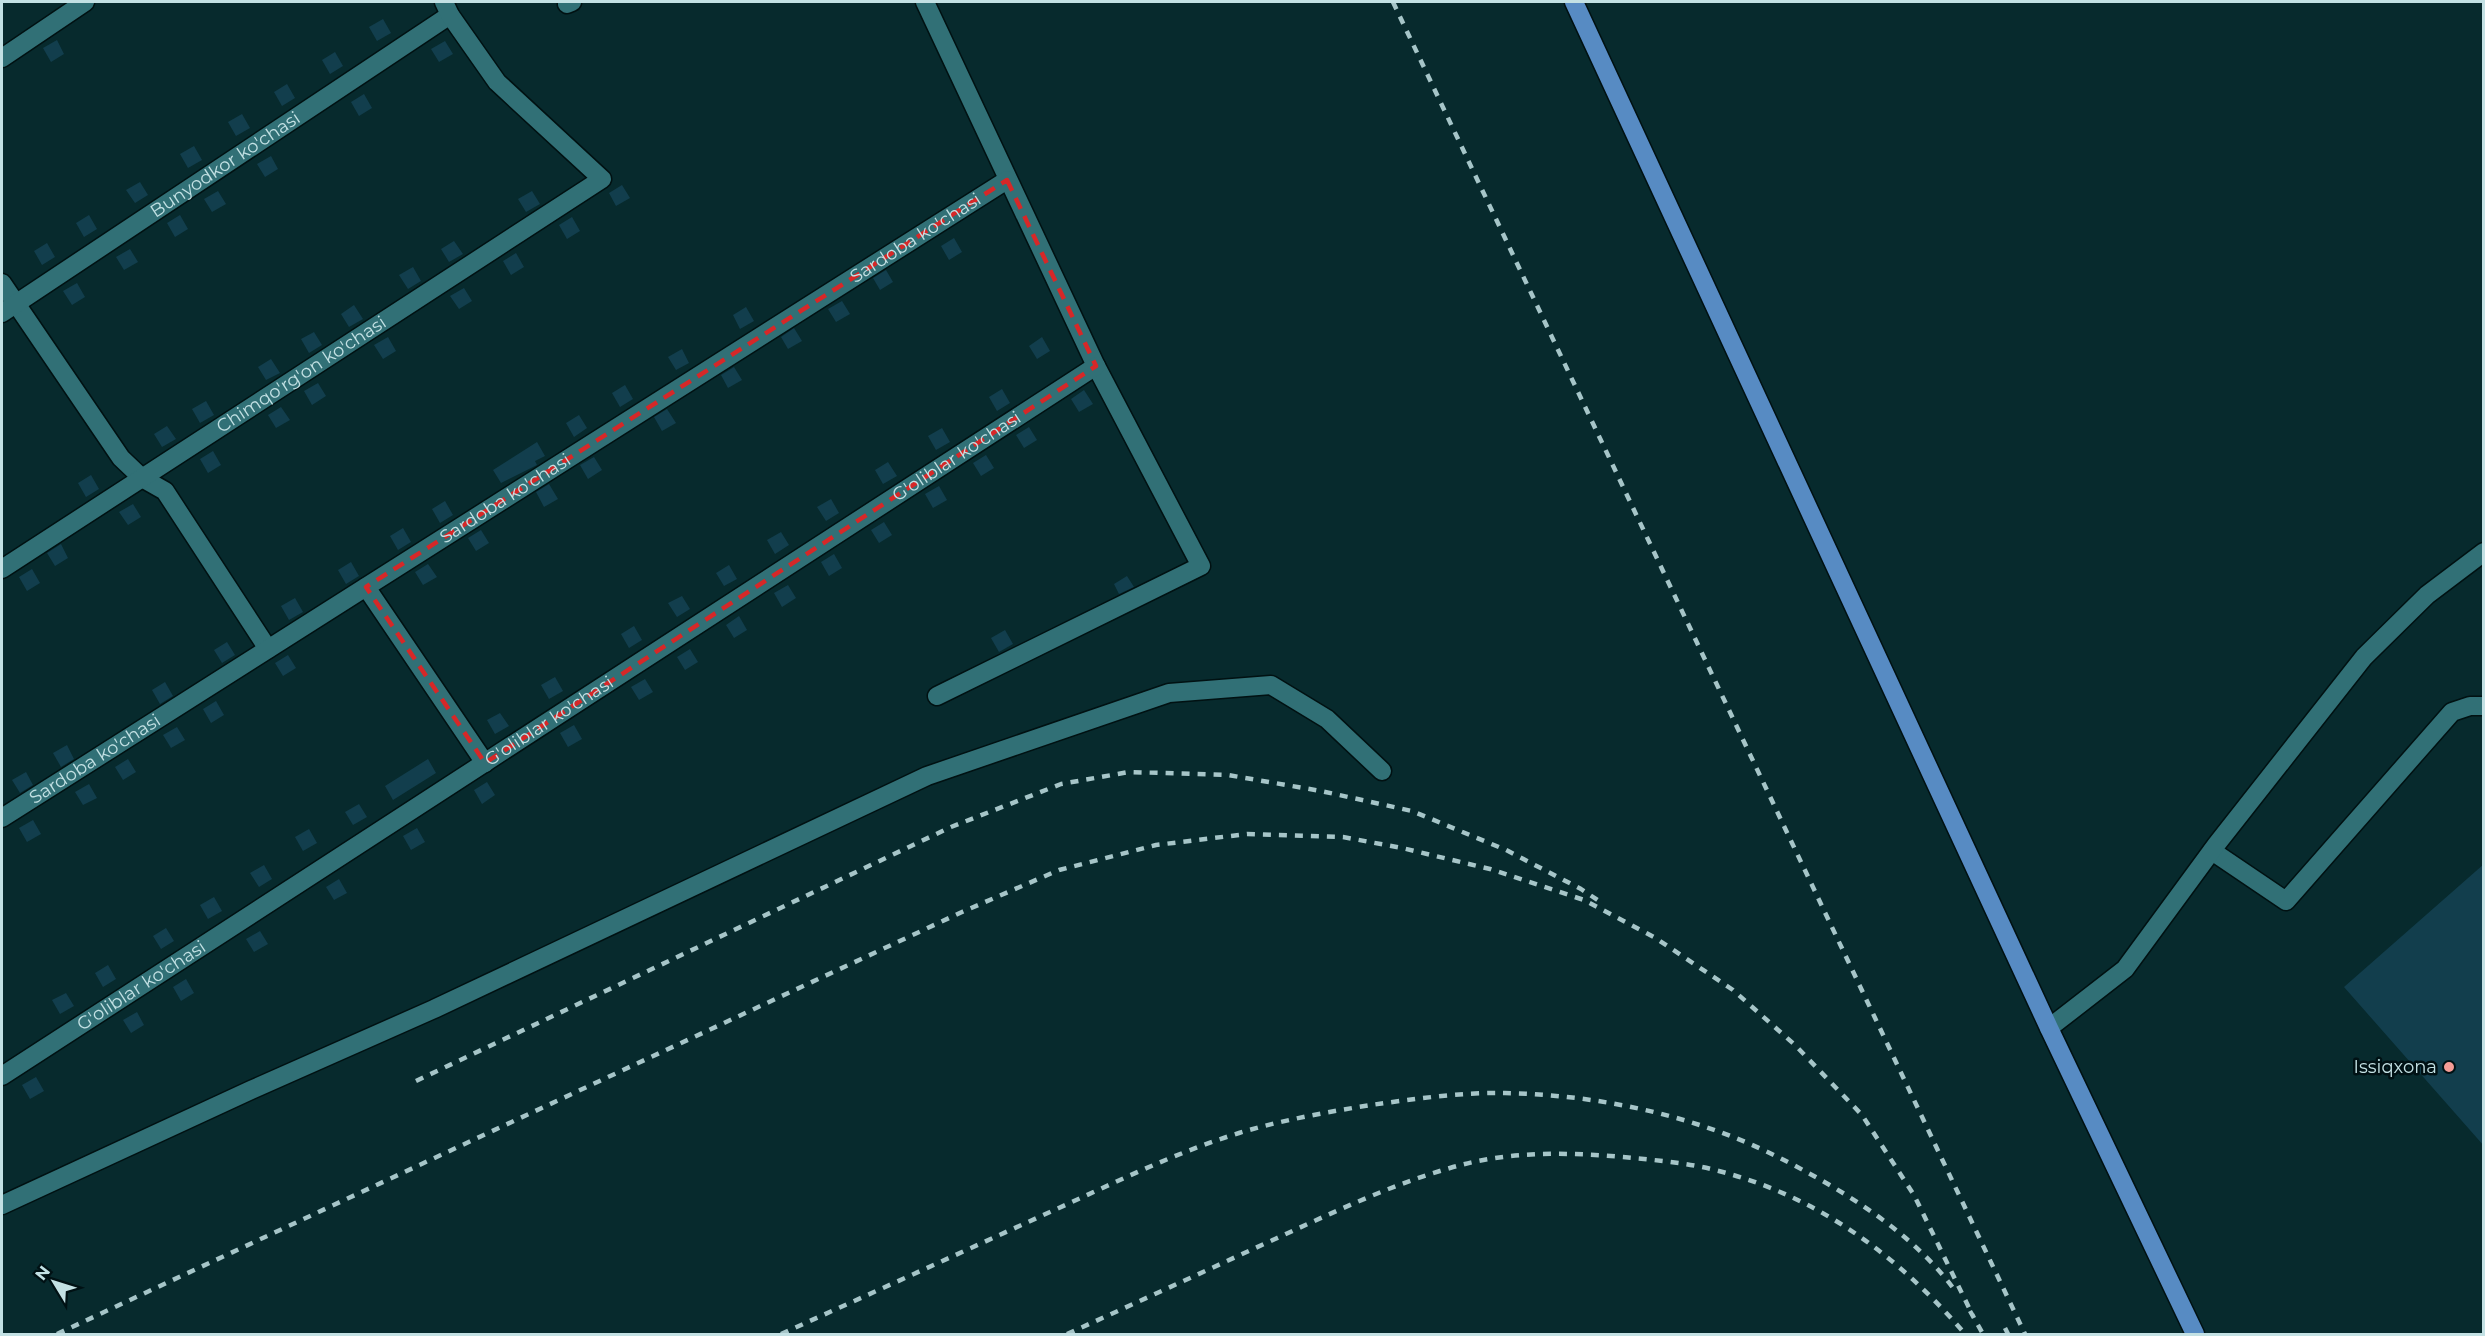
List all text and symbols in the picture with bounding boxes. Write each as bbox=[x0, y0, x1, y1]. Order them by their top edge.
street label: Bunyodkor ko'chasi bbox=[146, 107, 304, 222]
street label: Sardoba ko'chasi bbox=[846, 188, 985, 288]
street label: Chimqo'rg'on ko'chasi bbox=[212, 311, 390, 438]
street label: G'oliblar ko'chasi bbox=[888, 407, 1025, 506]
street label: Sardoba ko'chasi bbox=[436, 449, 575, 548]
street label: G'oliblar ko'chasi bbox=[480, 671, 617, 771]
street label: Sardoba ko'chasi bbox=[25, 709, 164, 809]
street label: G'oliblar ko'chasi bbox=[73, 936, 210, 1035]
place label: Issiqxona bbox=[2354, 1056, 2437, 1078]
marker: Issiqxona bbox=[2442, 1060, 2456, 1074]
north arrow bbox=[24, 1252, 84, 1312]
text: N bbox=[31, 1262, 54, 1284]

